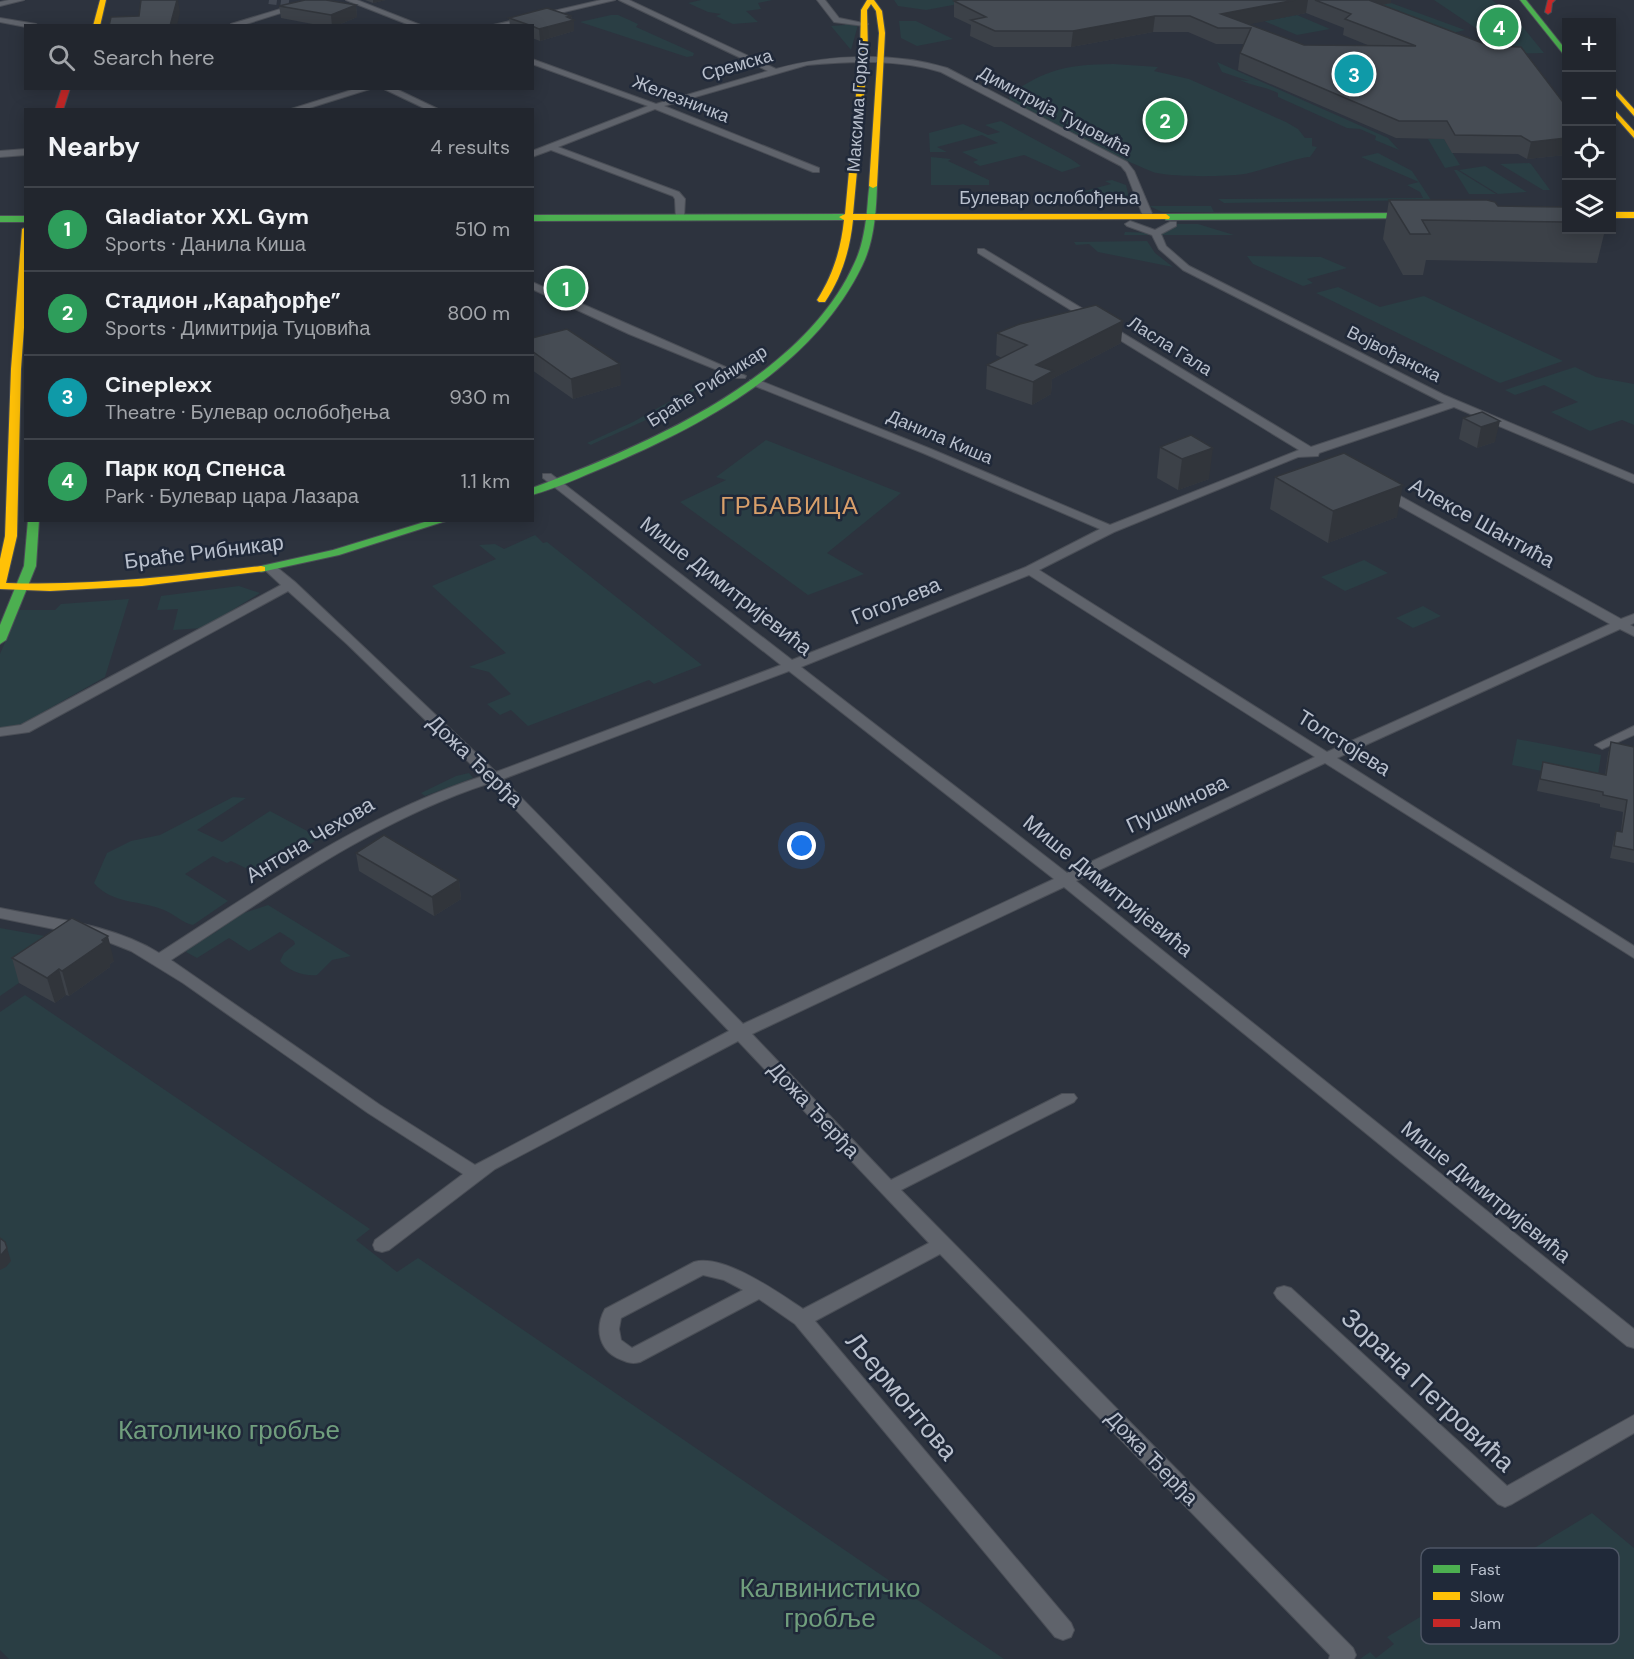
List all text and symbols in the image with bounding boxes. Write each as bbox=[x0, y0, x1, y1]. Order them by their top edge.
pin: 4 bbox=[1480, 4, 1518, 50]
map controls bbox=[1562, 18, 1616, 234]
button: + bbox=[1562, 18, 1616, 72]
search box bbox=[24, 24, 534, 90]
street label: Максима Горког bbox=[841, 39, 875, 173]
icon: search bbox=[45, 41, 78, 74]
text: Search here bbox=[93, 43, 214, 72]
street label: Сремска bbox=[699, 43, 776, 87]
pin: 3 bbox=[1334, 52, 1374, 97]
street label: Димитрија Туцовића bbox=[974, 60, 1137, 162]
street label: Железничка bbox=[629, 70, 734, 129]
button: − bbox=[1562, 72, 1616, 126]
pin: 2 bbox=[1146, 98, 1184, 142]
button: locate bbox=[1562, 126, 1616, 180]
text: Nearby bbox=[48, 130, 140, 164]
text: 4 results bbox=[430, 134, 510, 160]
button: layers bbox=[1562, 180, 1616, 234]
street label: Булевар ослобођења bbox=[959, 186, 1140, 210]
text: Gladiator XXL Gym bbox=[105, 202, 309, 231]
text: 1 bbox=[64, 216, 71, 242]
text: 510 m bbox=[455, 216, 510, 242]
text: Sports · Данила Киша bbox=[105, 231, 306, 257]
pin: 1 bbox=[546, 266, 586, 310]
text: Стадион „Карађорђе” bbox=[105, 286, 341, 315]
text: 2 bbox=[62, 300, 73, 326]
text: 800 m bbox=[447, 300, 510, 326]
street label: Ласла Гала bbox=[1123, 311, 1218, 382]
text: Sports · Димитрија Туцовића bbox=[105, 315, 370, 341]
street label: Војвођанска bbox=[1343, 320, 1446, 388]
street label: Браће Рибникар bbox=[642, 339, 772, 433]
text: Cineplexx bbox=[105, 370, 212, 399]
text: 3 bbox=[61, 384, 74, 410]
text: 930 m bbox=[449, 384, 510, 410]
text: Theatre · Булевар ослобођења bbox=[105, 399, 390, 425]
street label: Данила Киша bbox=[884, 404, 997, 470]
text: Парк код Спенса bbox=[105, 454, 285, 483]
text: 4 bbox=[61, 468, 74, 494]
text: 1.1 km bbox=[461, 468, 510, 494]
street label: Алексе Шантића bbox=[1404, 471, 1560, 575]
text: Park · Булевар цара Лазара bbox=[105, 483, 359, 509]
district label: ГРБАВИЦА bbox=[720, 490, 860, 521]
street label: Мише Димитријевића bbox=[634, 510, 818, 662]
street label: Браће Рибникар bbox=[123, 528, 285, 576]
street label: Гогољева bbox=[847, 570, 945, 632]
street label: Толстојева bbox=[1292, 703, 1396, 783]
street label: Дожа Ђерђа bbox=[421, 709, 529, 814]
street label: Пушкинова bbox=[1122, 768, 1233, 840]
street label: Антона Чехова bbox=[241, 790, 380, 889]
street label: Мише Димитријевића bbox=[1017, 809, 1199, 963]
your location bbox=[787, 831, 816, 860]
street label: Дожа Ђерђа bbox=[762, 1056, 866, 1164]
street label: Мише Димитријевића bbox=[1395, 1115, 1577, 1269]
street label: Зорана Петровића bbox=[1334, 1301, 1522, 1480]
street label: Љермонтова bbox=[838, 1325, 966, 1468]
street label: Дожа Ђерђа bbox=[1100, 1404, 1205, 1512]
park label: Католичко гробље bbox=[118, 1413, 340, 1447]
legend bbox=[1421, 1548, 1619, 1644]
text: Fast bbox=[1470, 1559, 1501, 1580]
park label: Калвинистичко гробље bbox=[739, 1571, 921, 1635]
text: Slow bbox=[1470, 1586, 1504, 1607]
text: Jam bbox=[1470, 1613, 1501, 1634]

